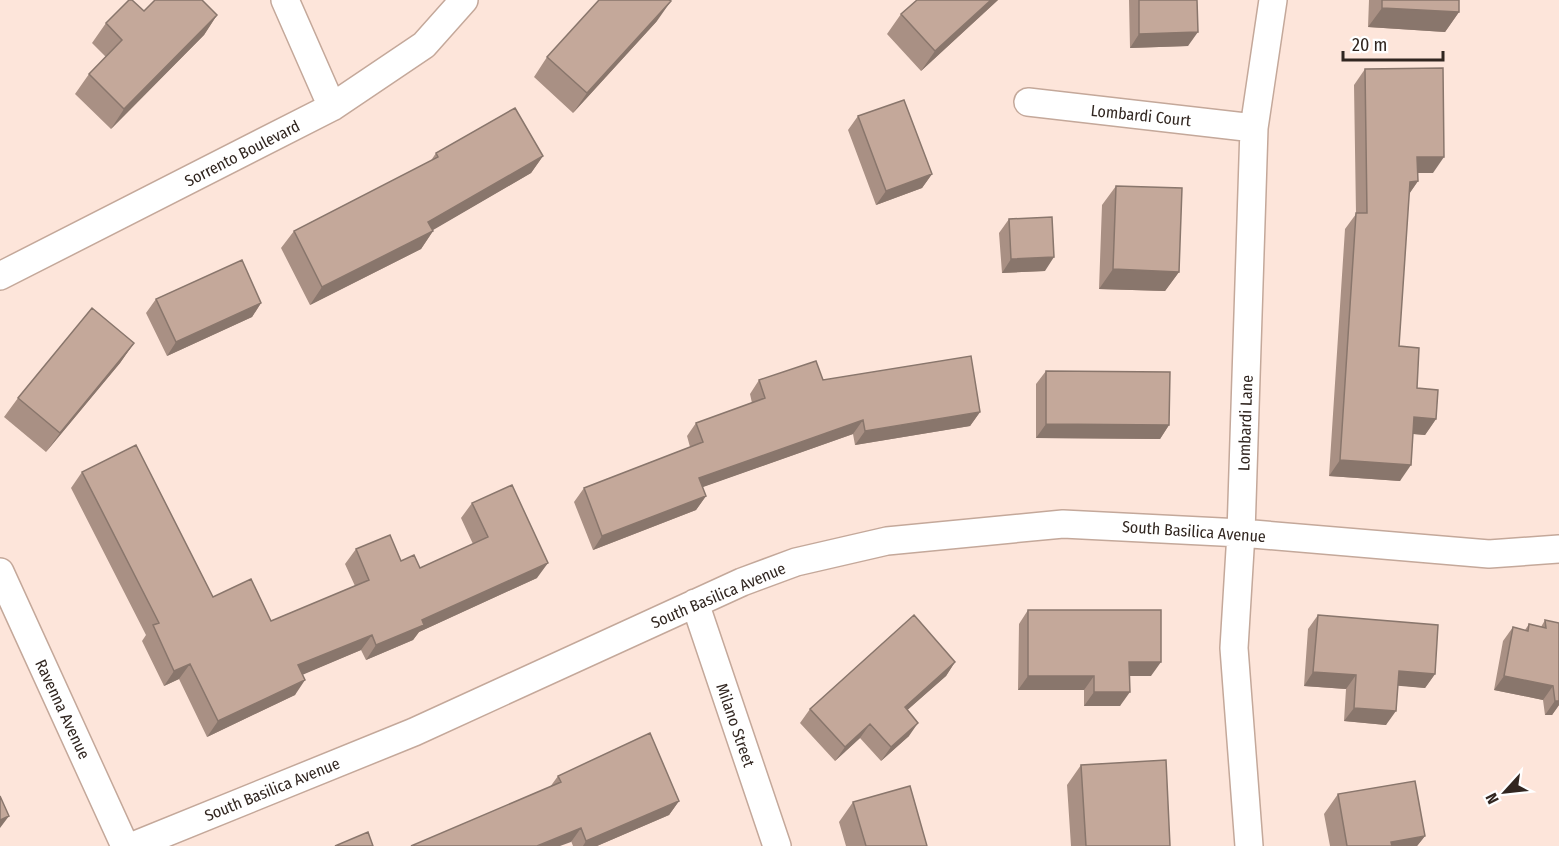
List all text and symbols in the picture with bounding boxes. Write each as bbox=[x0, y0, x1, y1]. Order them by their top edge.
scale bar bbox=[1343, 24, 1444, 62]
text: 20 m bbox=[1352, 34, 1387, 56]
street label: Lombardi Court bbox=[1090, 101, 1193, 130]
street label: Sorrento Boulevard bbox=[182, 116, 303, 191]
street label: Lombardi Lane bbox=[1234, 374, 1257, 471]
street label: South Basilica Avenue bbox=[1121, 517, 1267, 546]
street label: South Basilica Avenue bbox=[648, 559, 788, 632]
street label: Ravenna Avenue bbox=[31, 656, 94, 762]
street label: Milano Street bbox=[712, 681, 759, 770]
street label: South Basilica Avenue bbox=[202, 754, 343, 825]
north arrow bbox=[1475, 762, 1535, 822]
text: N bbox=[1481, 790, 1503, 807]

